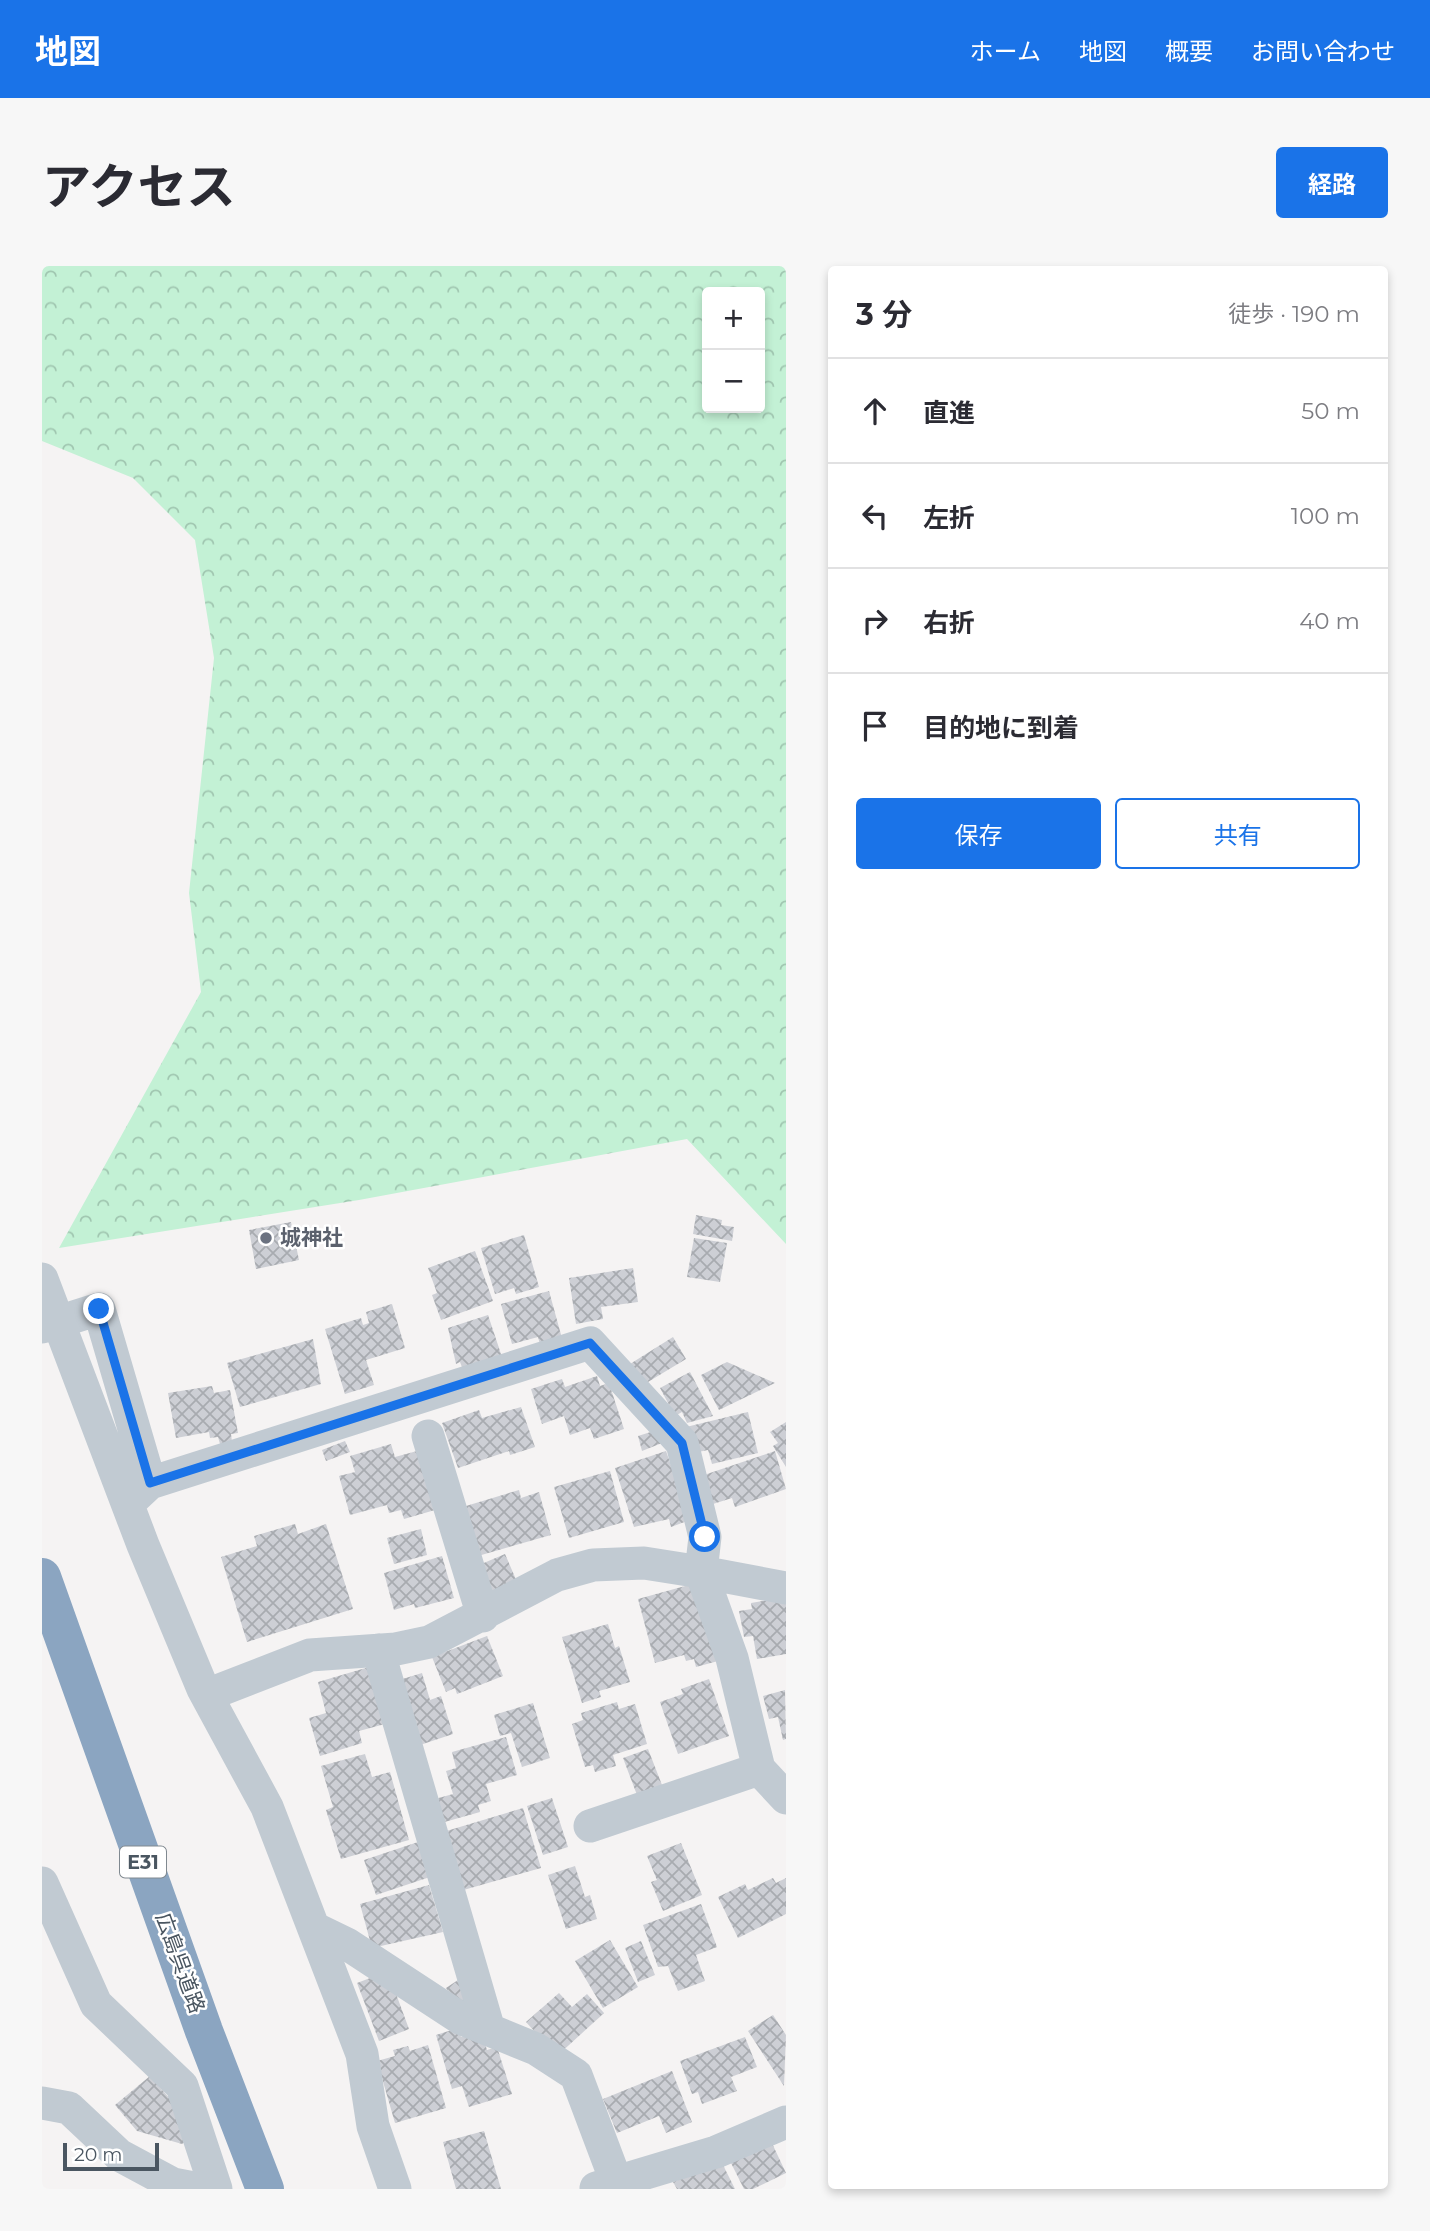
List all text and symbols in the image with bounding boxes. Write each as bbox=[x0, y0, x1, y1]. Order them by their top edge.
text: 地図 bbox=[35, 31, 101, 71]
text: ホーム bbox=[970, 37, 1041, 66]
text: 地図 bbox=[1079, 37, 1127, 66]
text: 概要 bbox=[1165, 37, 1213, 66]
text: お問い合わせ bbox=[1251, 37, 1395, 66]
button: 経路 bbox=[1276, 147, 1388, 218]
text: アクセス bbox=[42, 157, 236, 216]
map controls bbox=[702, 287, 765, 413]
button: + bbox=[702, 287, 765, 350]
text: 3 分 bbox=[856, 296, 912, 333]
text: 徒歩 · 190 m bbox=[1228, 300, 1360, 328]
button: − bbox=[702, 350, 765, 413]
icon: ahead bbox=[856, 392, 894, 430]
text: 直進 bbox=[923, 397, 975, 429]
text: 50 m bbox=[1301, 397, 1360, 425]
icon: left bbox=[856, 497, 894, 535]
text: 左折 bbox=[923, 502, 975, 534]
text: 100 m bbox=[1291, 502, 1360, 530]
icon: right bbox=[856, 602, 894, 640]
text: 右折 bbox=[923, 607, 975, 639]
text: 40 m bbox=[1299, 607, 1360, 635]
icon: arrive bbox=[856, 707, 894, 745]
text: 目的地に到着 bbox=[923, 712, 1079, 744]
button: 保存 bbox=[856, 798, 1101, 869]
button: 共有 bbox=[1115, 798, 1360, 869]
place label: 城神社 bbox=[280, 1225, 343, 1250]
marker: 城神社 bbox=[258, 1230, 274, 1246]
route end bbox=[83, 1293, 114, 1324]
route start bbox=[689, 1521, 720, 1552]
road number: E31 bbox=[120, 1846, 166, 1878]
street label: 広島呉道路 bbox=[151, 1909, 210, 2016]
scale bar bbox=[63, 2140, 159, 2172]
text: 20 m bbox=[74, 2143, 122, 2166]

